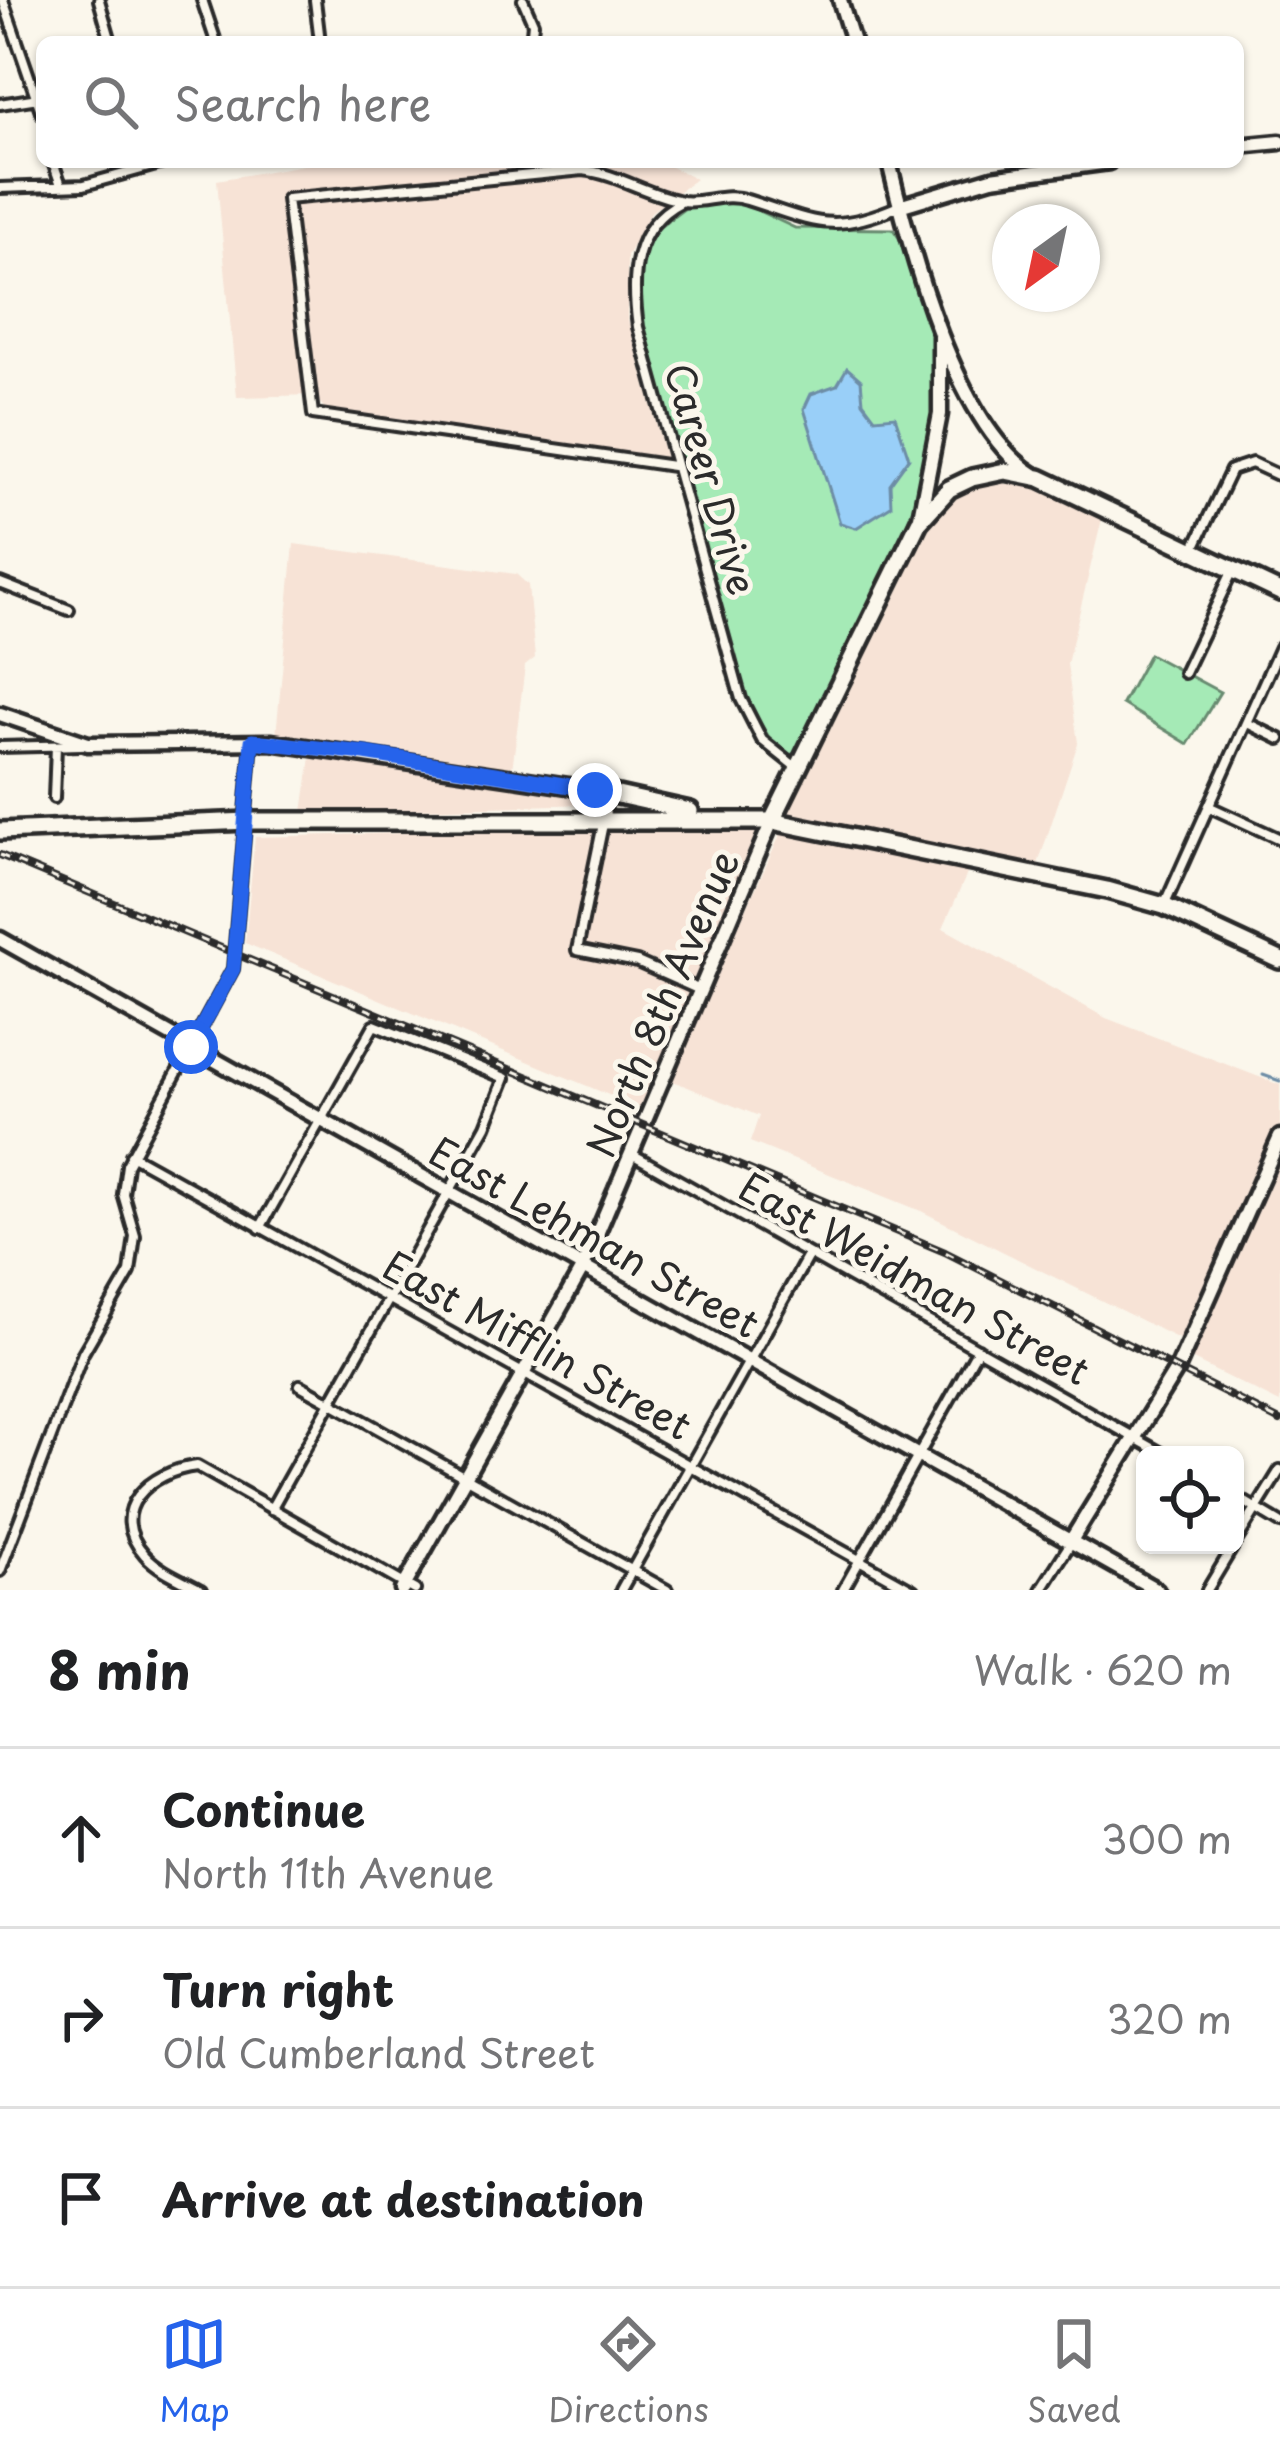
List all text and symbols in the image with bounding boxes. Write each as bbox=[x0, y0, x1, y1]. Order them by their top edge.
search box bbox=[36, 36, 1244, 168]
text: Search here bbox=[174, 68, 431, 136]
icon: search bbox=[78, 69, 144, 135]
north arrow bbox=[992, 204, 1100, 312]
street label: Career Drive bbox=[651, 355, 774, 601]
route end bbox=[568, 763, 622, 817]
street label: North 8th Avenue bbox=[569, 841, 752, 1166]
route start bbox=[164, 1020, 218, 1074]
street label: East Lehman Street bbox=[419, 1120, 771, 1351]
street label: East Weidman Street bbox=[729, 1156, 1101, 1398]
street label: East Mifflin Street bbox=[373, 1234, 703, 1453]
map controls bbox=[1136, 1446, 1244, 1554]
button: locate bbox=[1136, 1446, 1244, 1554]
text: 8 min bbox=[48, 1630, 191, 1707]
text: Walk · 620 m bbox=[974, 1639, 1232, 1698]
text: Continue bbox=[162, 1774, 365, 1842]
icon: ahead bbox=[48, 1805, 114, 1871]
text: 300 m bbox=[1101, 1808, 1232, 1867]
text: North 11th Avenue bbox=[162, 1842, 494, 1901]
text: Turn right bbox=[162, 1954, 394, 2022]
icon: right bbox=[48, 1985, 114, 2051]
text: 320 m bbox=[1107, 1988, 1232, 2047]
text: Old Cumberland Street bbox=[162, 2022, 595, 2081]
text: Arrive at destination bbox=[162, 2164, 645, 2232]
icon: arrive bbox=[48, 2165, 114, 2231]
tab: Map bbox=[159, 2311, 230, 2433]
tab: Directions bbox=[548, 2311, 709, 2433]
tab: Saved bbox=[1027, 2311, 1121, 2433]

